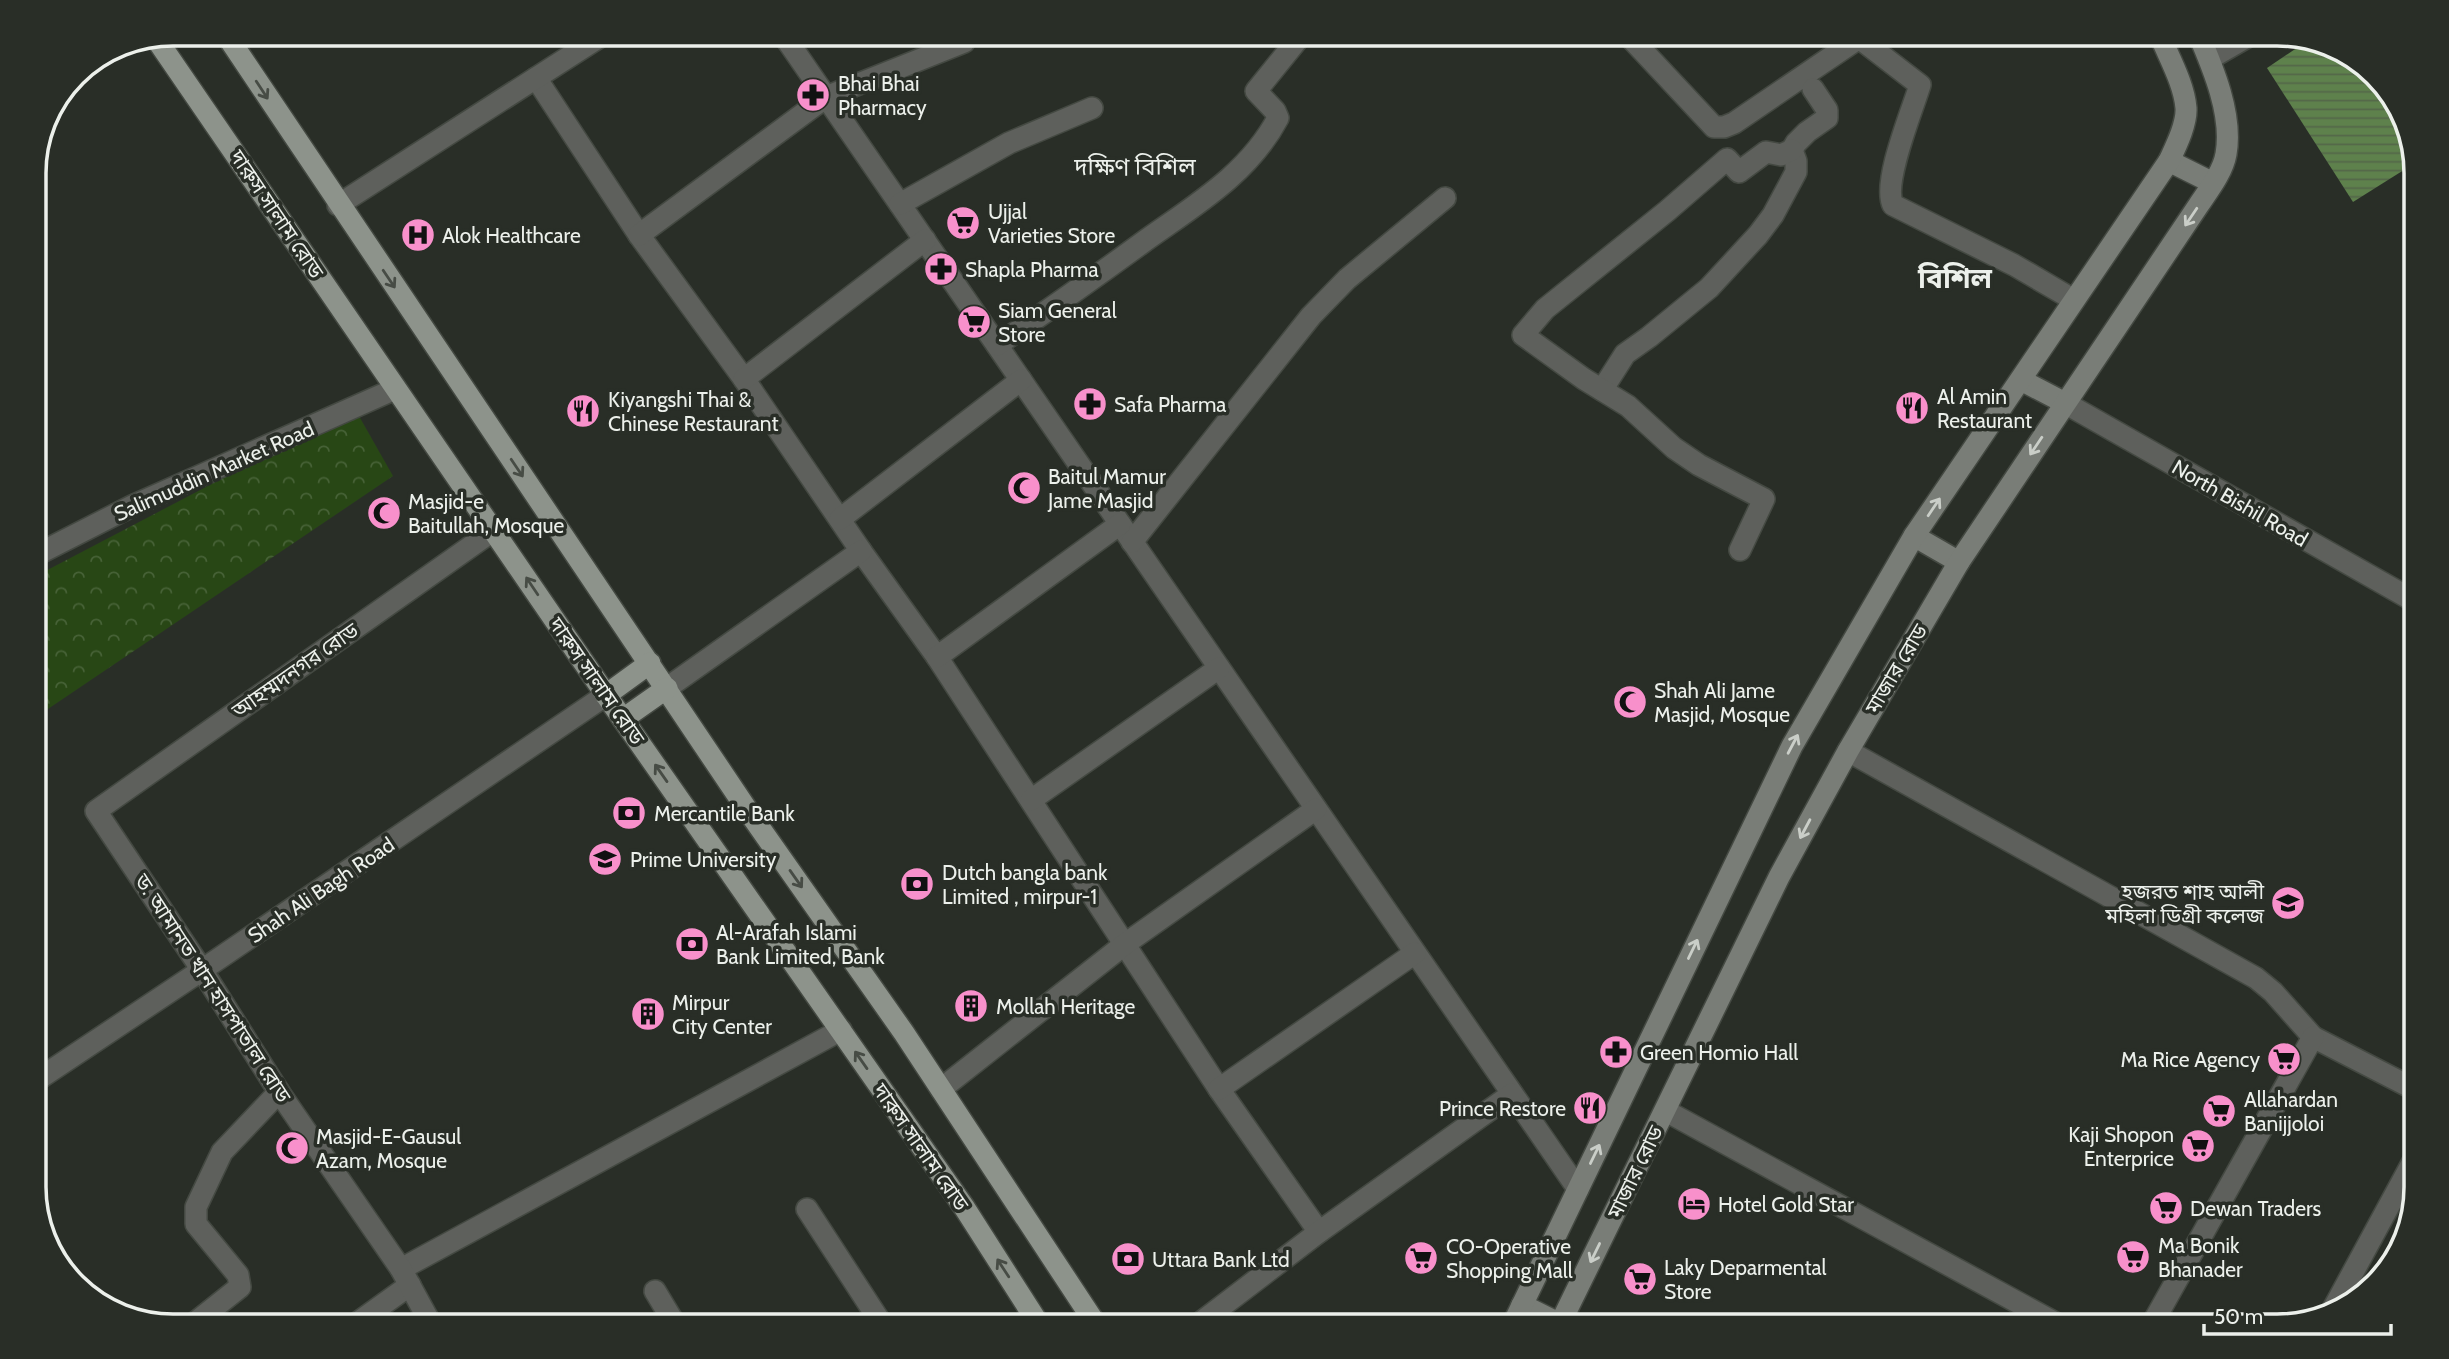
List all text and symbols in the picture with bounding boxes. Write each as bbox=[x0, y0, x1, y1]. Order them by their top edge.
place label: Bhai Bhai Pharmacy bbox=[838, 71, 927, 120]
pharmacy icon: Bhai Bhai Pharmacy bbox=[794, 76, 832, 114]
one-way arrow bbox=[255, 80, 270, 99]
street label: দারুস সালাম রোড bbox=[224, 144, 330, 284]
district label: দক্ষিণ বিশিল bbox=[1073, 152, 1196, 181]
place label: Ujjal Varieties Store bbox=[988, 199, 1115, 248]
supermarket icon: Ujjal Varieties Store bbox=[944, 204, 982, 242]
one-way arrow bbox=[2184, 207, 2198, 226]
hospital icon: Alok Healthcare bbox=[399, 216, 437, 254]
place label: Alok Healthcare bbox=[442, 223, 581, 248]
pharmacy icon: Shapla Pharma bbox=[922, 250, 960, 288]
place label: Shapla Pharma bbox=[965, 257, 1099, 282]
district label: বিশিল bbox=[1917, 261, 1993, 295]
one-way arrow bbox=[382, 269, 396, 288]
place label: Siam General Store bbox=[998, 298, 1117, 347]
supermarket icon: Siam General Store bbox=[955, 303, 993, 341]
place label: Al Amin Restaurant bbox=[1937, 384, 2032, 433]
pharmacy icon: Safa Pharma bbox=[1071, 385, 1109, 423]
place label: Kiyangshi Thai & Chinese Restaurant bbox=[608, 387, 779, 436]
restaurant icon: Al Amin Restaurant bbox=[1893, 389, 1931, 427]
restaurant icon: Kiyangshi Thai & Chinese Restaurant bbox=[564, 392, 602, 430]
place label: Safa Pharma bbox=[1114, 392, 1226, 417]
street label: Salimuddin Market Road bbox=[110, 416, 318, 526]
one-way arrow bbox=[2029, 436, 2044, 455]
street label: North Bishil Road bbox=[2168, 454, 2312, 552]
one-way arrow bbox=[510, 457, 524, 477]
place label: Baitul Mamur Jame Masjid bbox=[1047, 464, 1166, 514]
mosque icon: Baitul Mamur Jame Masjid bbox=[1005, 469, 1043, 507]
place label: Masjid-e Baitullah, Mosque bbox=[408, 489, 565, 538]
mosque icon: Masjid-e Baitullah, Mosque bbox=[365, 494, 403, 532]
one-way arrow bbox=[1927, 497, 1941, 517]
one-way arrow bbox=[525, 577, 539, 596]
street label: দারুস সালাম রোড bbox=[543, 612, 651, 750]
street label: আহম্মদনগর রোড bbox=[226, 617, 364, 723]
street label: মাজার রোড bbox=[1859, 619, 1933, 719]
place label: Shah Ali Jame Masjid, Mosque bbox=[1654, 678, 1790, 728]
mosque icon: Shah Ali Jame Masjid, Mosque bbox=[1611, 683, 1649, 721]
one-way arrow bbox=[1787, 734, 1800, 755]
one-way arrow bbox=[654, 764, 668, 783]
bank icon: Mercantile Bank bbox=[610, 794, 648, 832]
place label: Mercantile Bank bbox=[654, 801, 795, 826]
one-way arrow bbox=[1798, 819, 1812, 839]
street label: Shah Ali Bagh Road bbox=[243, 832, 399, 948]
school or university icon: Prime University bbox=[586, 840, 624, 878]
place label: Prime University bbox=[630, 847, 777, 872]
place label: Dutch bangla bank Limited , mirpur-1 bbox=[942, 860, 1108, 909]
bank icon: Dutch bangla bank Limited , mirpur-1 bbox=[898, 865, 936, 903]
street label: ড. আমানত খান হাসপাতাল রোড bbox=[129, 868, 297, 1108]
one-way arrow bbox=[789, 869, 803, 888]
place label: হজরত শাহ আলী মহিলা ডিগ্রী কলেজ bbox=[2104, 879, 2265, 928]
school or university icon: হজরত শাহ আলী মহিলা ডিগ্রী কলেজ bbox=[2269, 884, 2307, 922]
place label: Al-Arafah Islami Bank Limited, Bank bbox=[716, 920, 885, 969]
bank icon: Al-Arafah Islami Bank Limited, Bank bbox=[673, 925, 711, 963]
one-way arrow bbox=[1687, 939, 1701, 960]
building icon: Mollah Heritage bbox=[952, 987, 990, 1025]
place label: Mirpur City Center bbox=[672, 990, 772, 1039]
place label: Mollah Heritage bbox=[996, 994, 1135, 1019]
building icon: Mirpur City Center bbox=[629, 995, 667, 1033]
pharmacy icon: Green Homio Hall bbox=[1597, 1033, 1635, 1071]
place label: Green Homio Hall bbox=[1640, 1040, 1798, 1065]
supermarket icon: Ma Rice Agency bbox=[2265, 1040, 2303, 1078]
place label: Ma Rice Agency bbox=[2121, 1047, 2260, 1072]
one-way arrow bbox=[854, 1051, 868, 1070]
street label: দারুস সালাম রোড bbox=[867, 1078, 975, 1216]
place label: Allahardan Banijjoloi bbox=[2244, 1087, 2338, 1137]
restaurant icon: Prince Restore bbox=[1571, 1089, 1609, 1127]
supermarket icon: Allahardan Banijjoloi bbox=[2200, 1092, 2238, 1130]
place label: Prince Restore bbox=[1439, 1096, 1566, 1121]
street label: মাজার রোড bbox=[1601, 1121, 1669, 1223]
place label: Kaji Shopon Enterprice bbox=[2068, 1122, 2174, 1171]
place label: Masjid-E-Gausul Azam, Mosque bbox=[316, 1124, 461, 1173]
supermarket icon: Kaji Shopon Enterprice bbox=[2179, 1127, 2217, 1165]
mosque icon: Masjid-E-Gausul Azam, Mosque bbox=[273, 1129, 311, 1167]
one-way arrow bbox=[1588, 1144, 1602, 1165]
hotel icon: Hotel Gold Star bbox=[1675, 1185, 1713, 1223]
supermarket icon: Dewan Traders bbox=[2147, 1189, 2185, 1227]
place label: Hotel Gold Star bbox=[1718, 1192, 1854, 1217]
place label: Dewan Traders bbox=[2190, 1196, 2322, 1221]
place label: Ma Bonik Bhanader bbox=[2158, 1233, 2243, 1282]
place label: CO-Operative Shopping Mall bbox=[1446, 1234, 1573, 1283]
supermarket icon: Ma Bonik Bhanader bbox=[2114, 1238, 2152, 1276]
supermarket icon: CO-Operative Shopping Mall bbox=[1402, 1239, 1440, 1277]
bank icon: Uttara Bank Ltd bbox=[1109, 1240, 1147, 1278]
one-way arrow bbox=[1588, 1242, 1602, 1263]
place label: Uttara Bank Ltd bbox=[1152, 1247, 1290, 1272]
place label: Laky Deparmental Store bbox=[1664, 1255, 1827, 1304]
one-way arrow bbox=[996, 1259, 1011, 1278]
supermarket icon: Laky Deparmental Store bbox=[1621, 1260, 1659, 1298]
scale bar bbox=[2204, 1292, 2391, 1336]
text: 50 m bbox=[2214, 1304, 2263, 1329]

